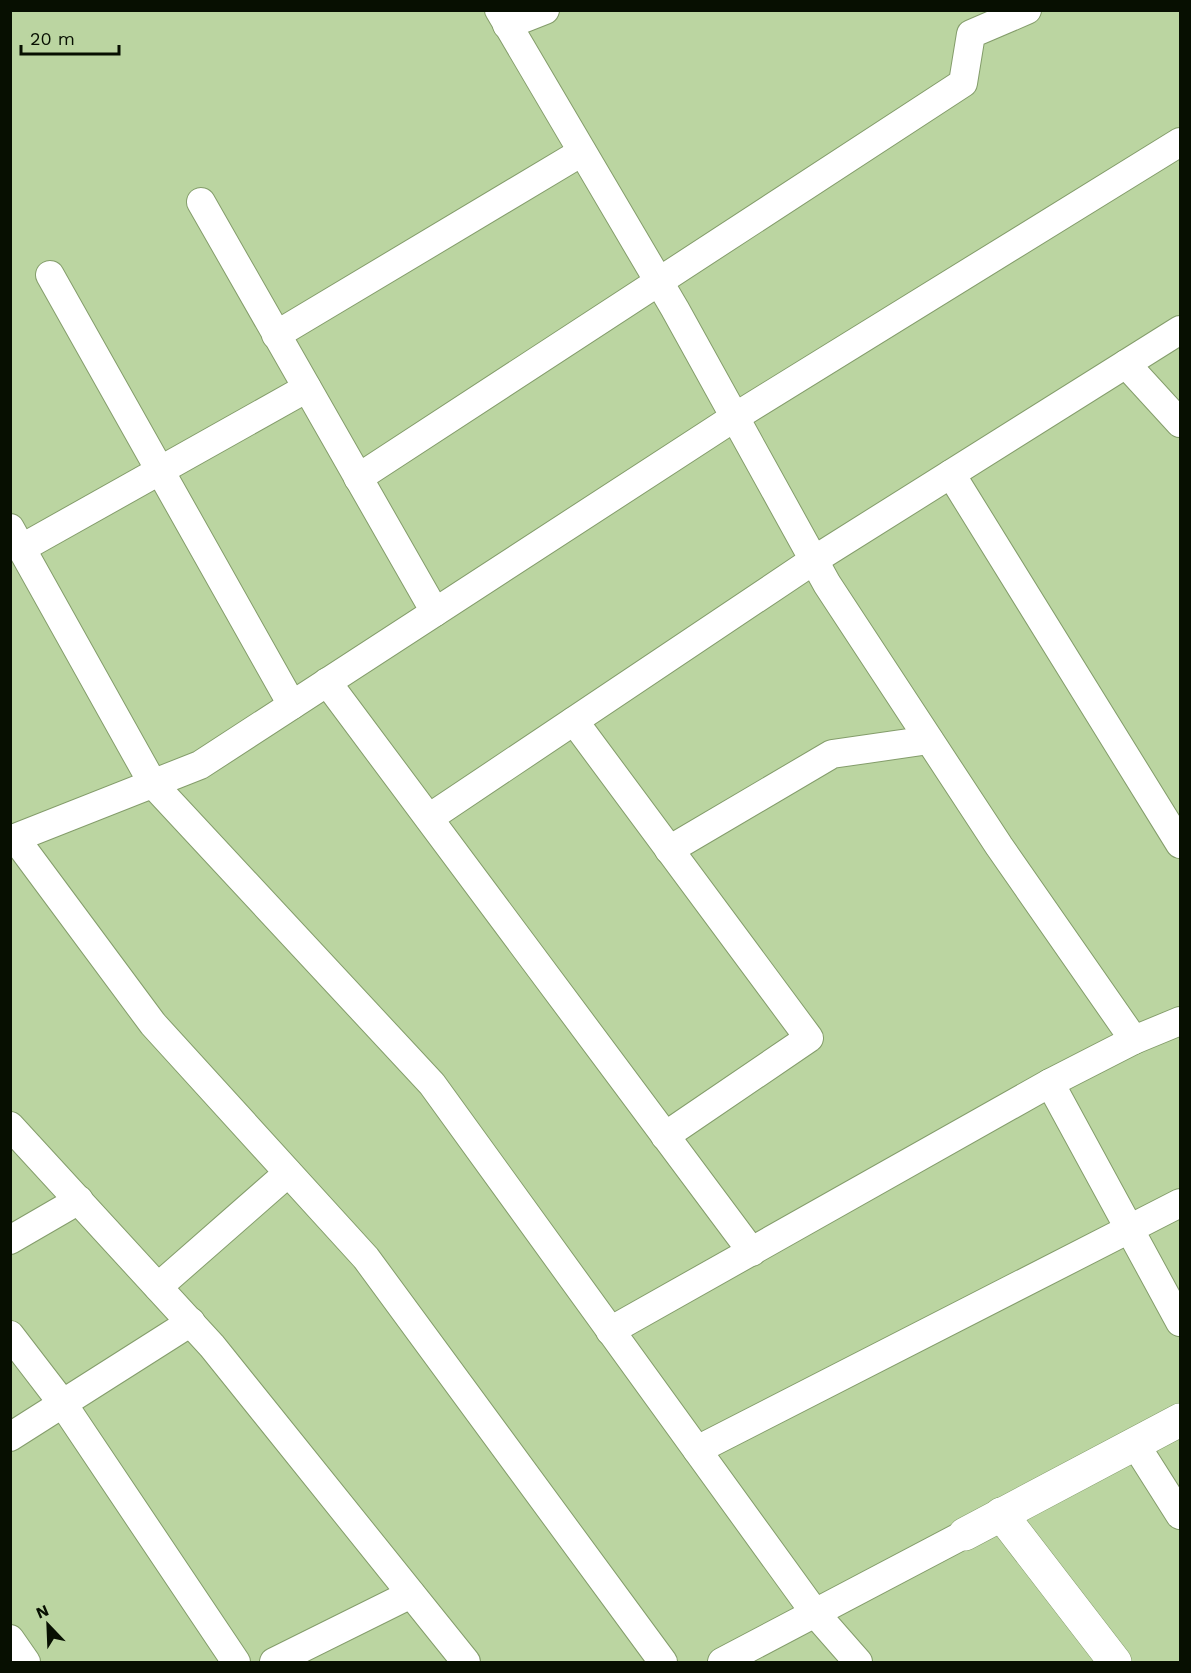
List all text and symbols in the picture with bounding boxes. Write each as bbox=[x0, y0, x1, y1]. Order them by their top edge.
scale bar bbox=[21, 18, 118, 56]
text: 20 m bbox=[30, 28, 75, 49]
north arrow bbox=[18, 1595, 78, 1655]
text: N bbox=[33, 1601, 52, 1623]

